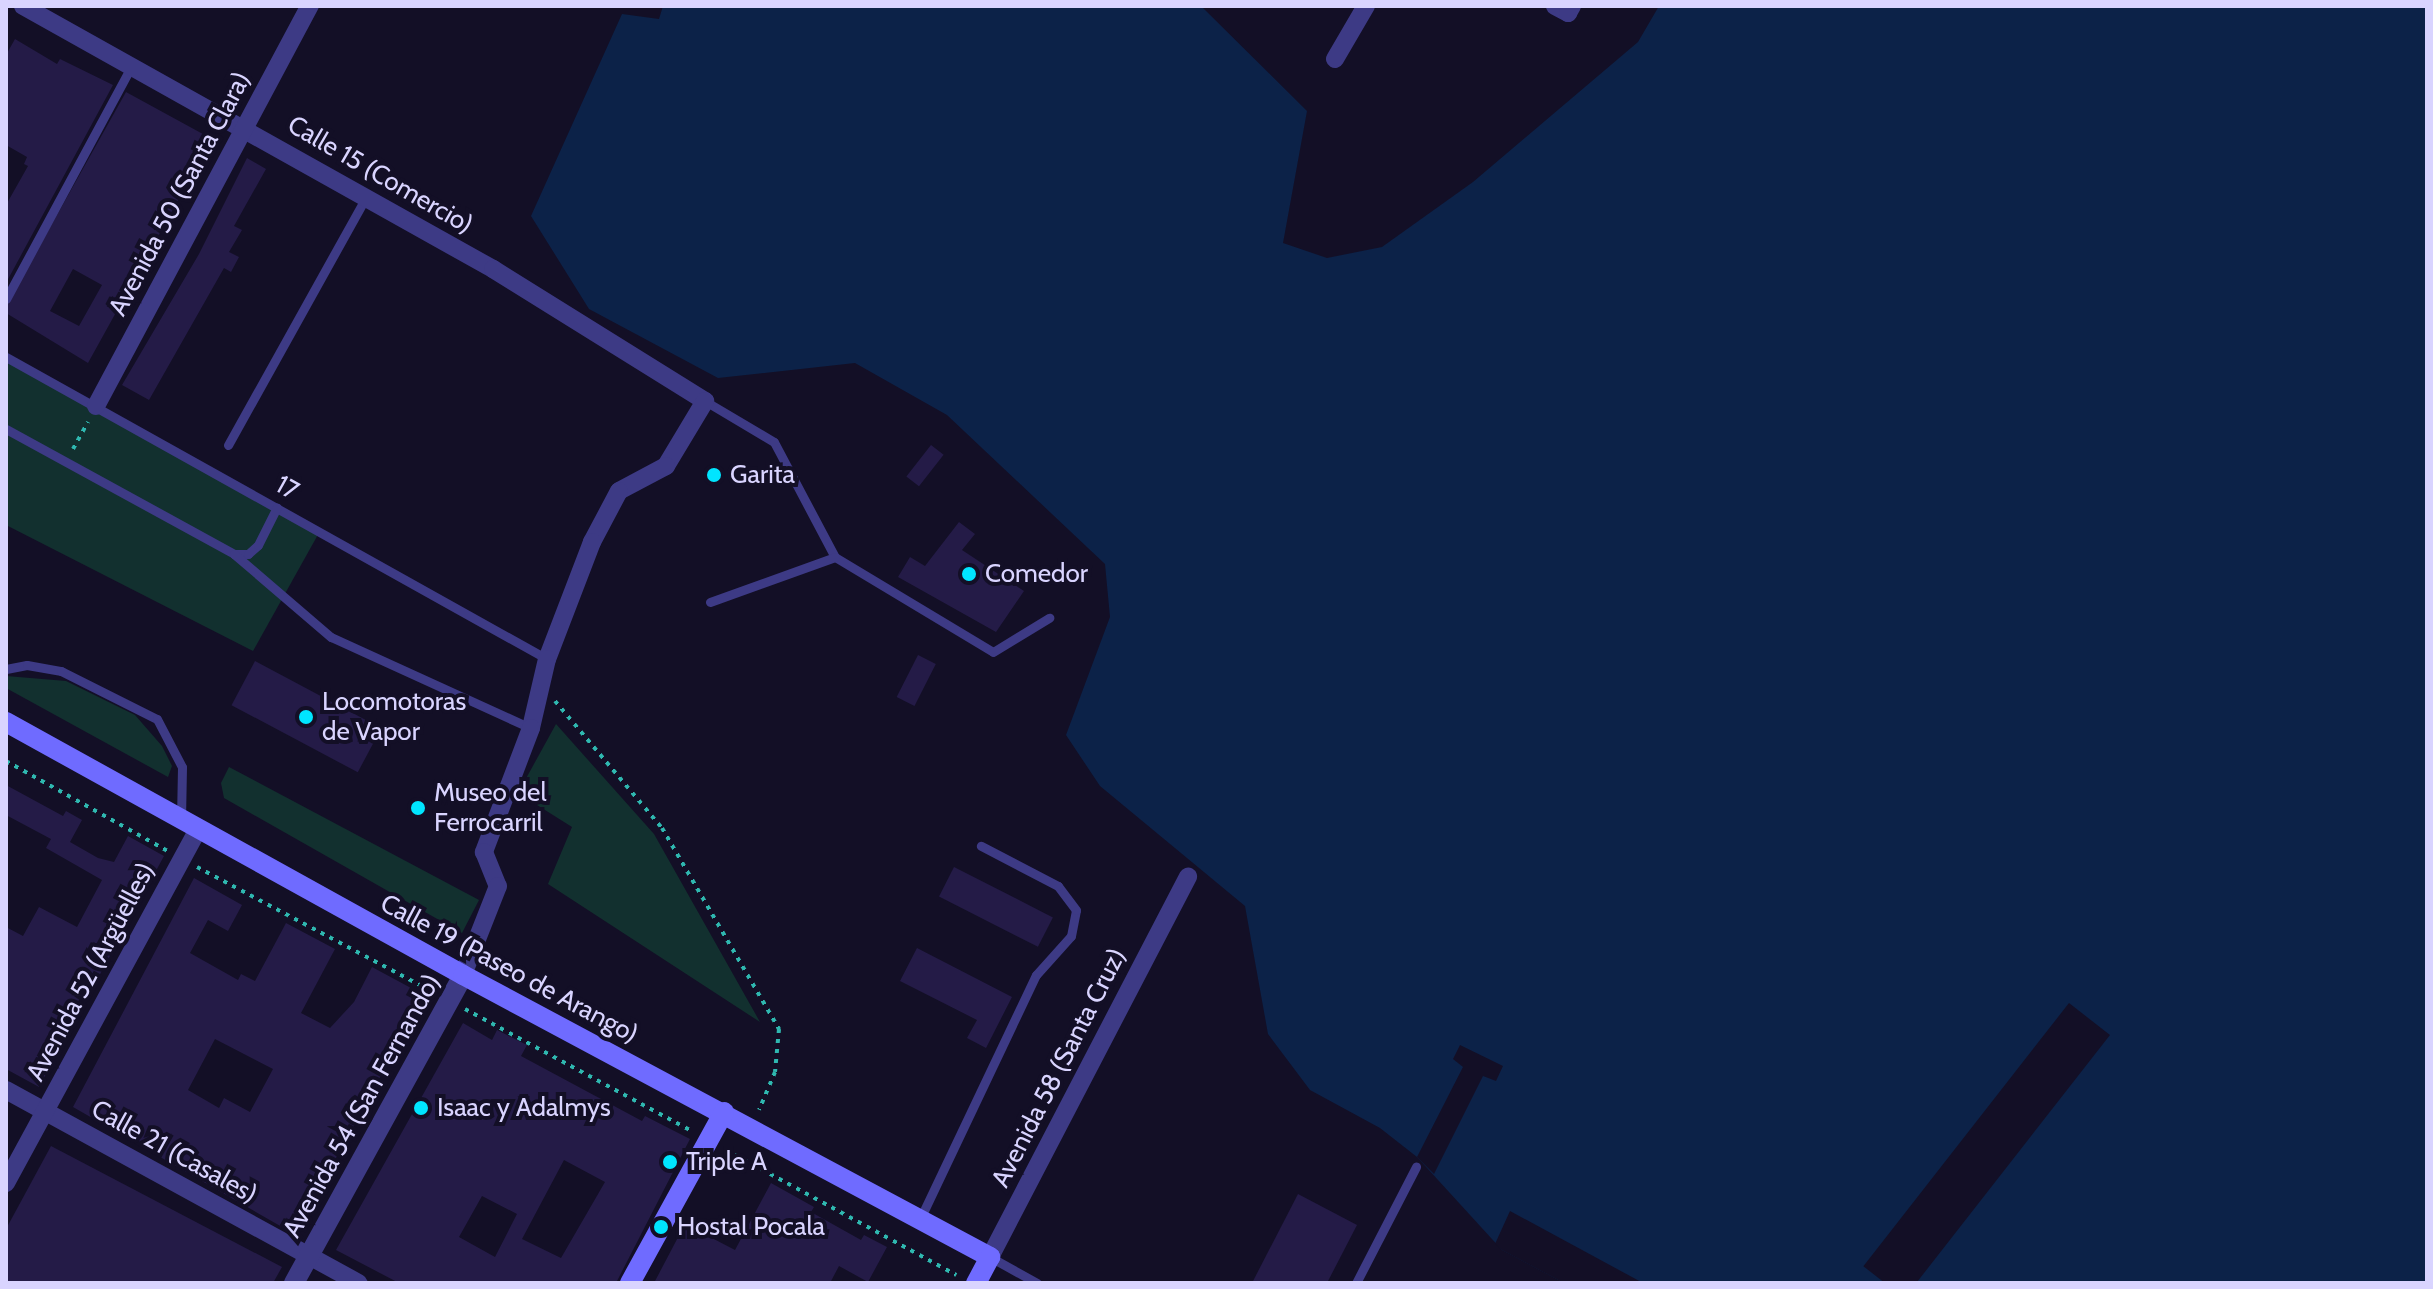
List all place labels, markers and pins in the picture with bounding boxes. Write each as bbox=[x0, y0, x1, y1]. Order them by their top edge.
place label: Garita bbox=[730, 459, 795, 491]
marker: Garita bbox=[705, 466, 723, 484]
place label: Comedor bbox=[985, 558, 1088, 590]
marker: Comedor bbox=[960, 565, 978, 583]
place label: Locomotoras de Vapor bbox=[322, 686, 466, 748]
marker: Locomotoras de Vapor bbox=[297, 708, 315, 726]
place label: Museo del Ferrocarril bbox=[434, 777, 547, 838]
marker: Museo del Ferrocarril bbox=[409, 799, 427, 817]
place label: Isaac y Adalmys bbox=[437, 1092, 611, 1124]
marker: Isaac y Adalmys bbox=[412, 1099, 430, 1117]
place label: Triple A bbox=[686, 1146, 767, 1178]
marker: Triple A bbox=[661, 1153, 679, 1171]
place label: Hostal Pocala bbox=[677, 1211, 825, 1243]
marker: Hostal Pocala bbox=[652, 1218, 670, 1236]

